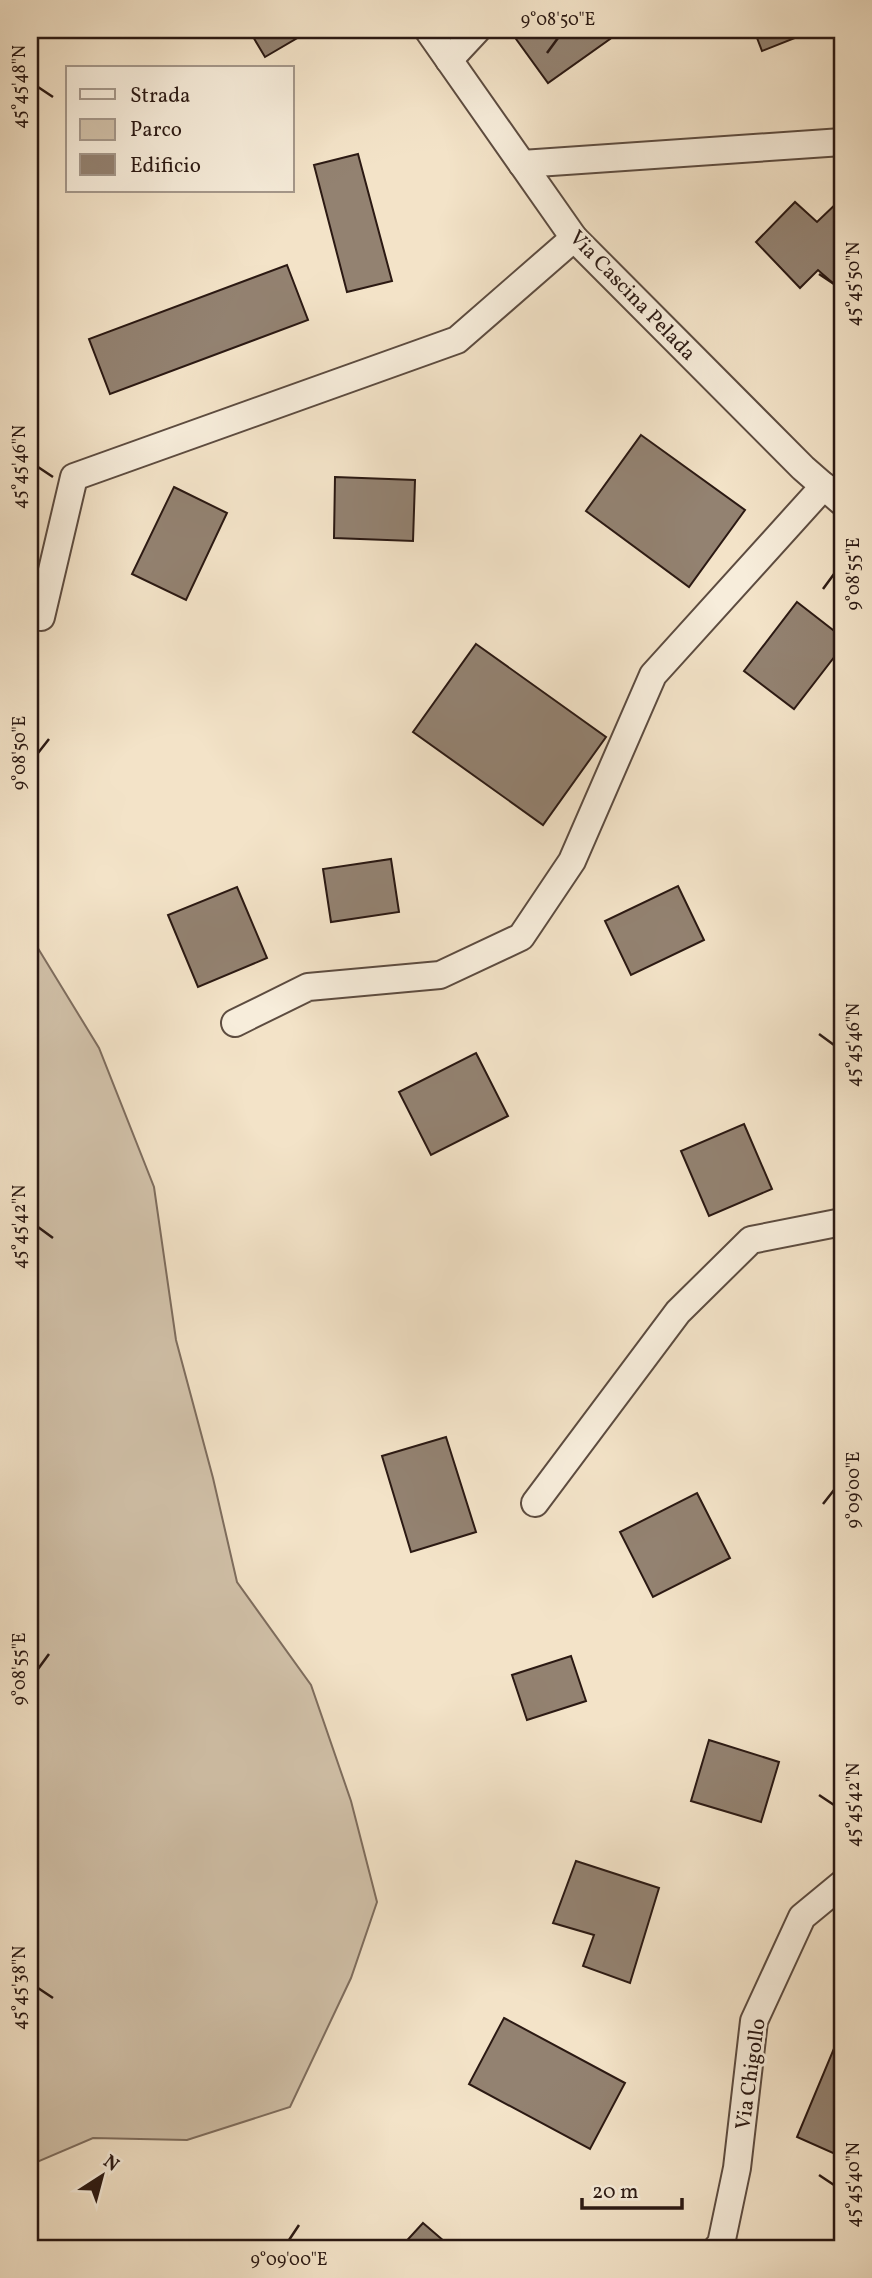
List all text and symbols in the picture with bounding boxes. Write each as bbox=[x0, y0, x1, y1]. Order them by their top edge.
text: 9°08'50"E bbox=[521, 8, 595, 33]
text: 45°45'48"N bbox=[8, 45, 33, 129]
legend bbox=[66, 66, 294, 192]
text: Strada bbox=[130, 82, 191, 111]
text: Parco bbox=[130, 116, 182, 145]
text: Edificio bbox=[130, 152, 201, 181]
street label: Via Cascina Pelada bbox=[562, 224, 702, 368]
text: 45°45'50"N bbox=[842, 242, 867, 326]
text: 45°45'46"N bbox=[8, 425, 33, 509]
text: 9°08'55"E bbox=[842, 537, 867, 611]
text: 9°08'50"E bbox=[8, 716, 33, 790]
text: 45°45'46"N bbox=[842, 1003, 867, 1087]
text: 45°45'42"N bbox=[8, 1185, 33, 1269]
text: 9°09'00"E bbox=[842, 1451, 867, 1529]
text: 9°08'55"E bbox=[8, 1632, 33, 1706]
text: 45°45'42"N bbox=[842, 1763, 867, 1847]
text: 45°45'38"N bbox=[8, 1946, 33, 2030]
street label: Via Chigollo bbox=[729, 2017, 774, 2132]
north arrow bbox=[66, 2142, 136, 2212]
text: 45°45'40"N bbox=[842, 2142, 867, 2228]
text: N bbox=[98, 2149, 124, 2179]
scale bar bbox=[582, 2166, 681, 2210]
text: 20 m bbox=[592, 2178, 638, 2207]
text: 9°09'00"E bbox=[250, 2248, 328, 2273]

